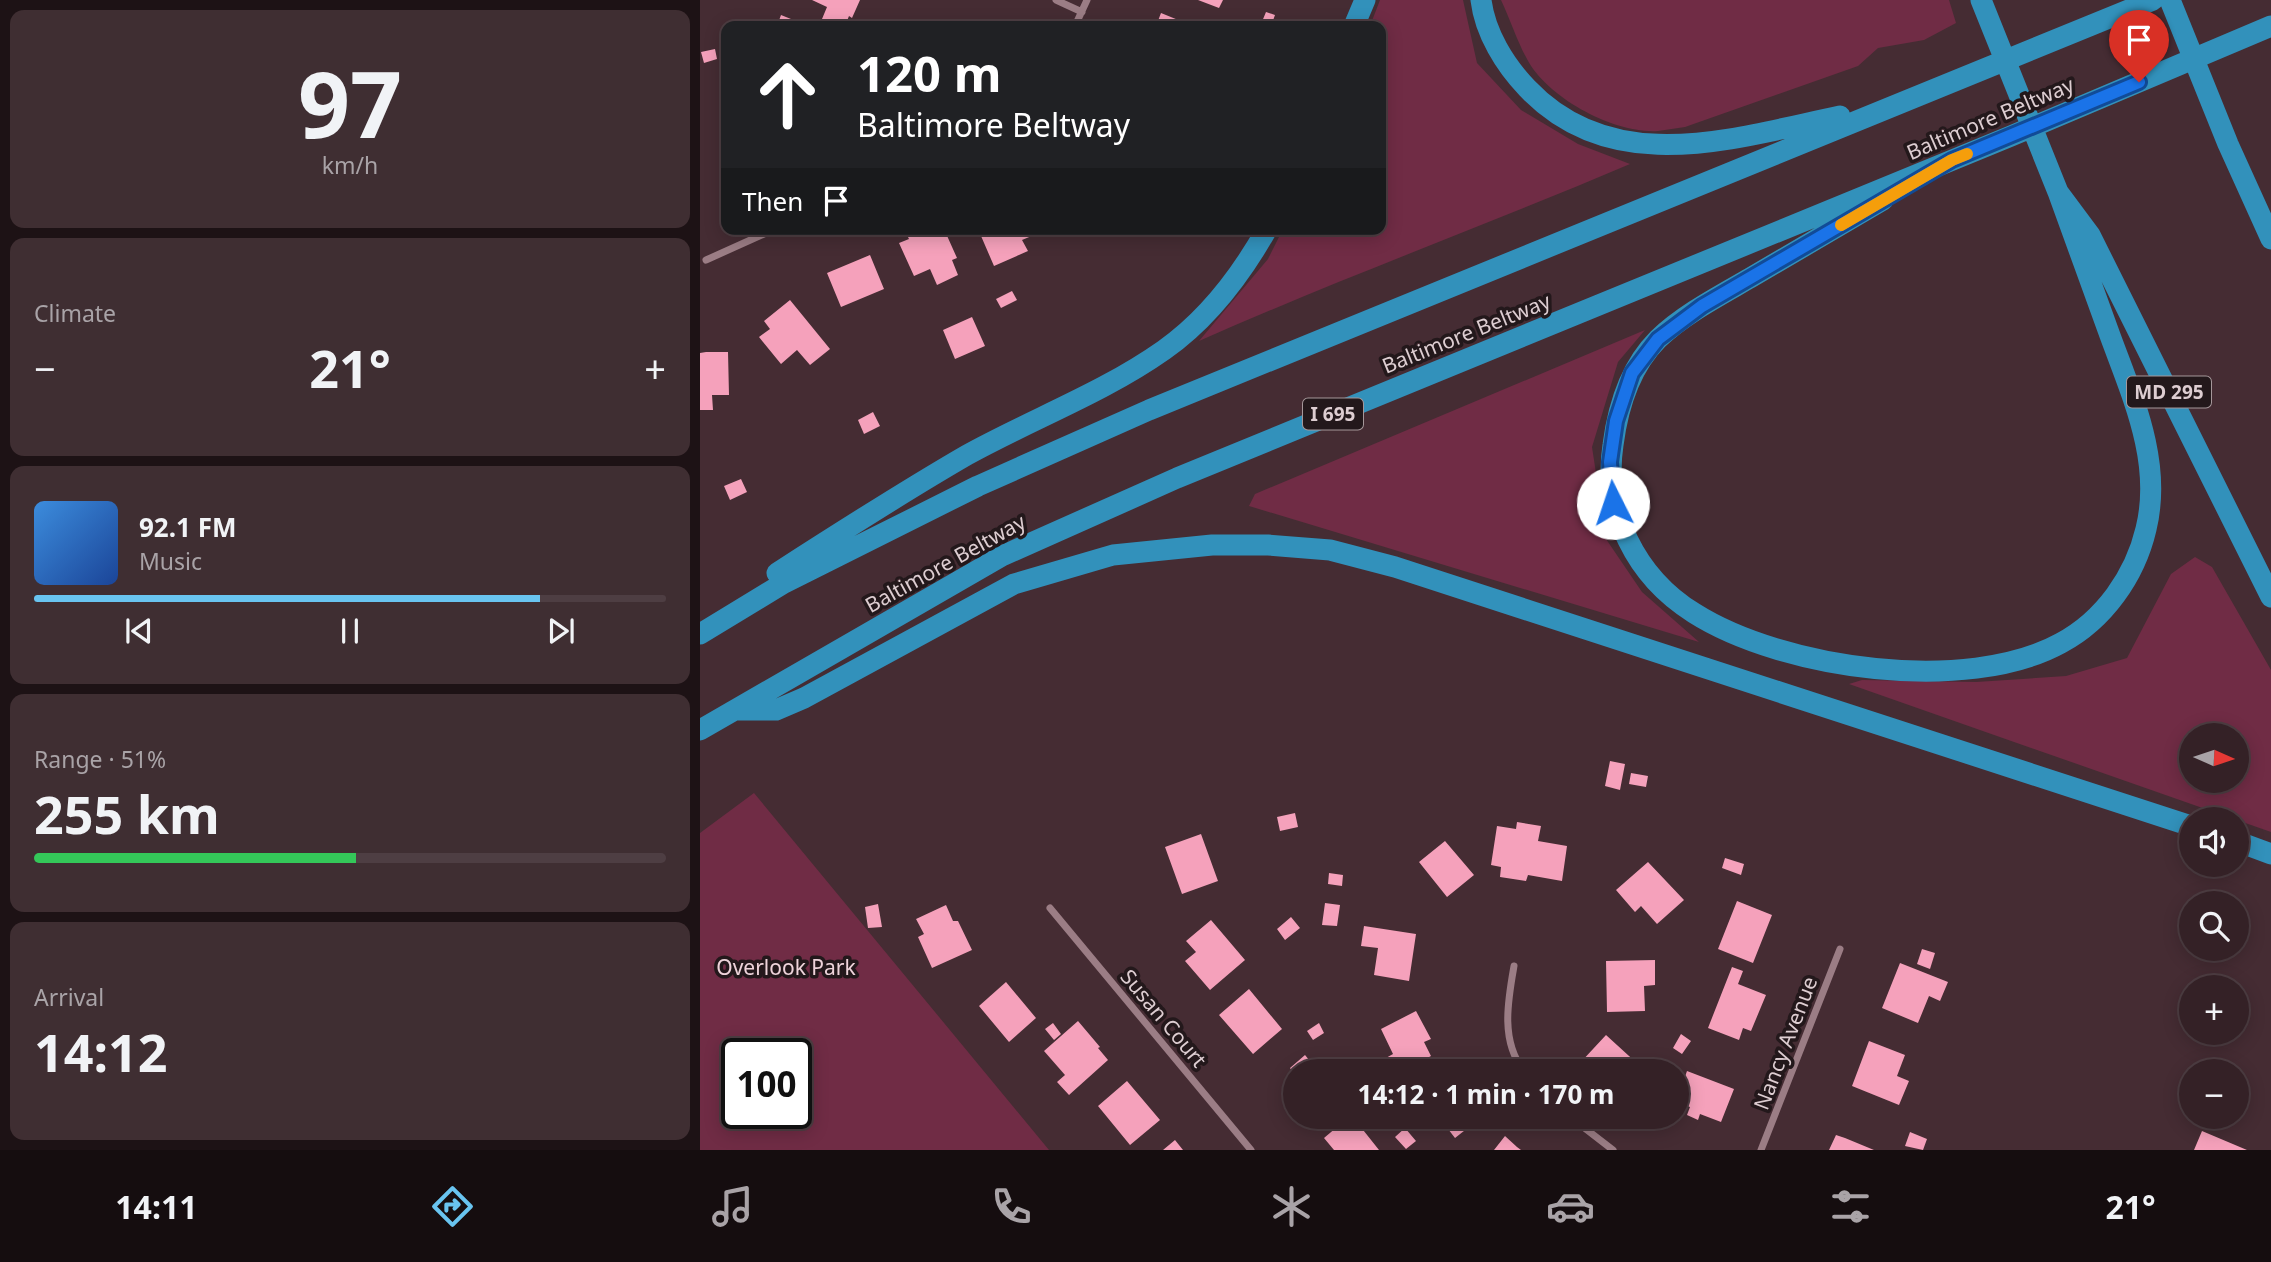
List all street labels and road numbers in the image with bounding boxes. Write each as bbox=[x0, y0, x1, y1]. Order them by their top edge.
street label: Baltimore Beltway bbox=[1902, 70, 2078, 166]
street label: Baltimore Beltway bbox=[1378, 286, 1555, 380]
road number: MD 295 bbox=[2127, 376, 2211, 408]
road number: I 695 bbox=[1303, 398, 1363, 430]
street label: Baltimore Beltway bbox=[860, 507, 1030, 619]
street label: Susan Court bbox=[1115, 963, 1214, 1073]
street label: Nancy Avenue bbox=[1747, 972, 1823, 1114]

